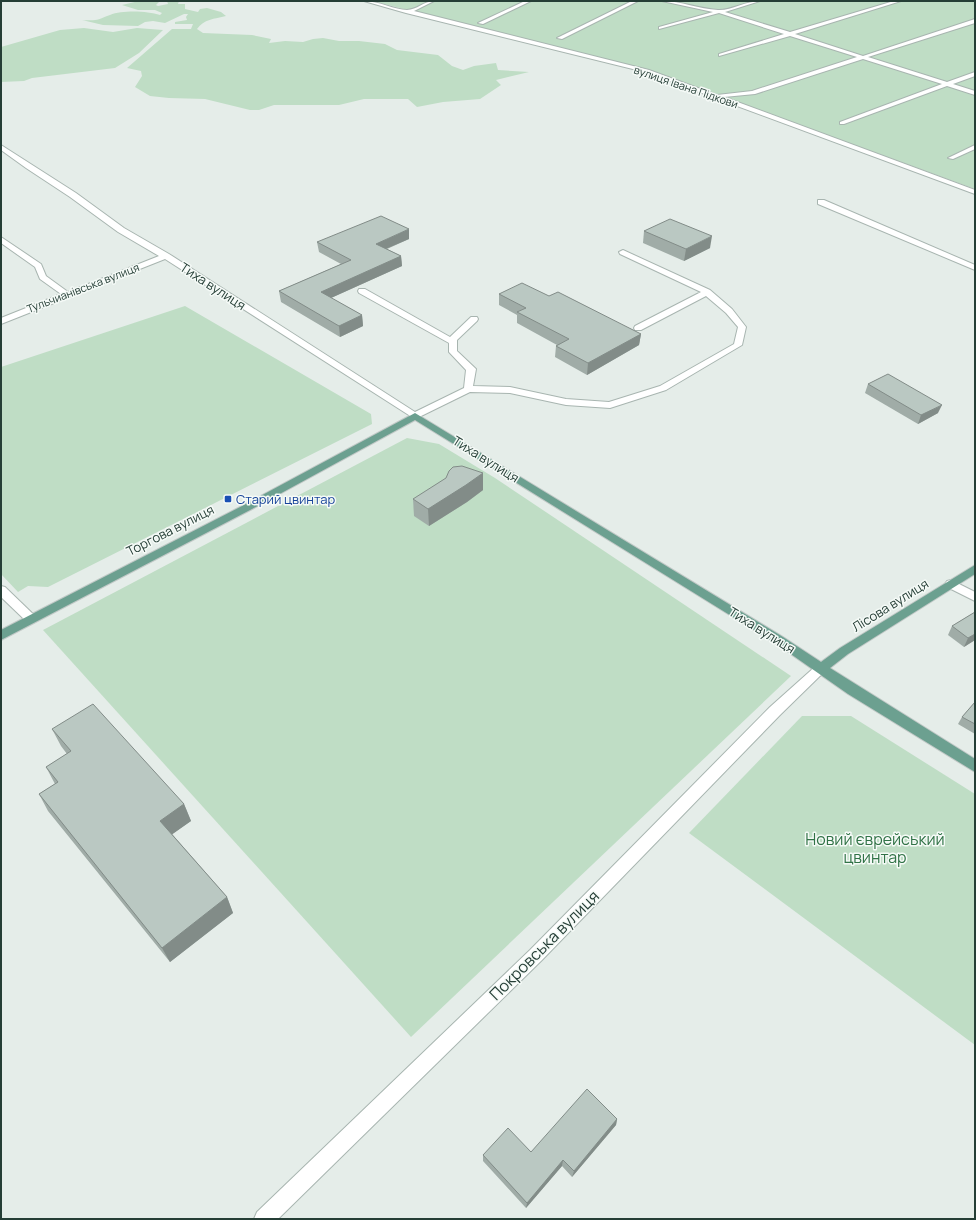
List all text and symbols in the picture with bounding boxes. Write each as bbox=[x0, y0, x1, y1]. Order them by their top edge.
street label: вулиця Івана Підкови bbox=[632, 62, 740, 111]
street label: Тиха вулиця bbox=[177, 258, 249, 314]
street label: Тульчианівська вулиця bbox=[24, 259, 141, 316]
street label: Тиха вулиця bbox=[449, 431, 523, 487]
place label: Старий цвинтар bbox=[236, 490, 336, 508]
marker: Старий цвинтар bbox=[223, 494, 233, 504]
street label: Торгова вулиця bbox=[123, 500, 217, 560]
street label: Лісова вулиця bbox=[848, 574, 932, 636]
street label: Тиха вулиця bbox=[725, 602, 799, 658]
park label: Новий єврейський цвинтар bbox=[805, 828, 945, 868]
street label: Покровська вулиця bbox=[484, 885, 604, 1005]

